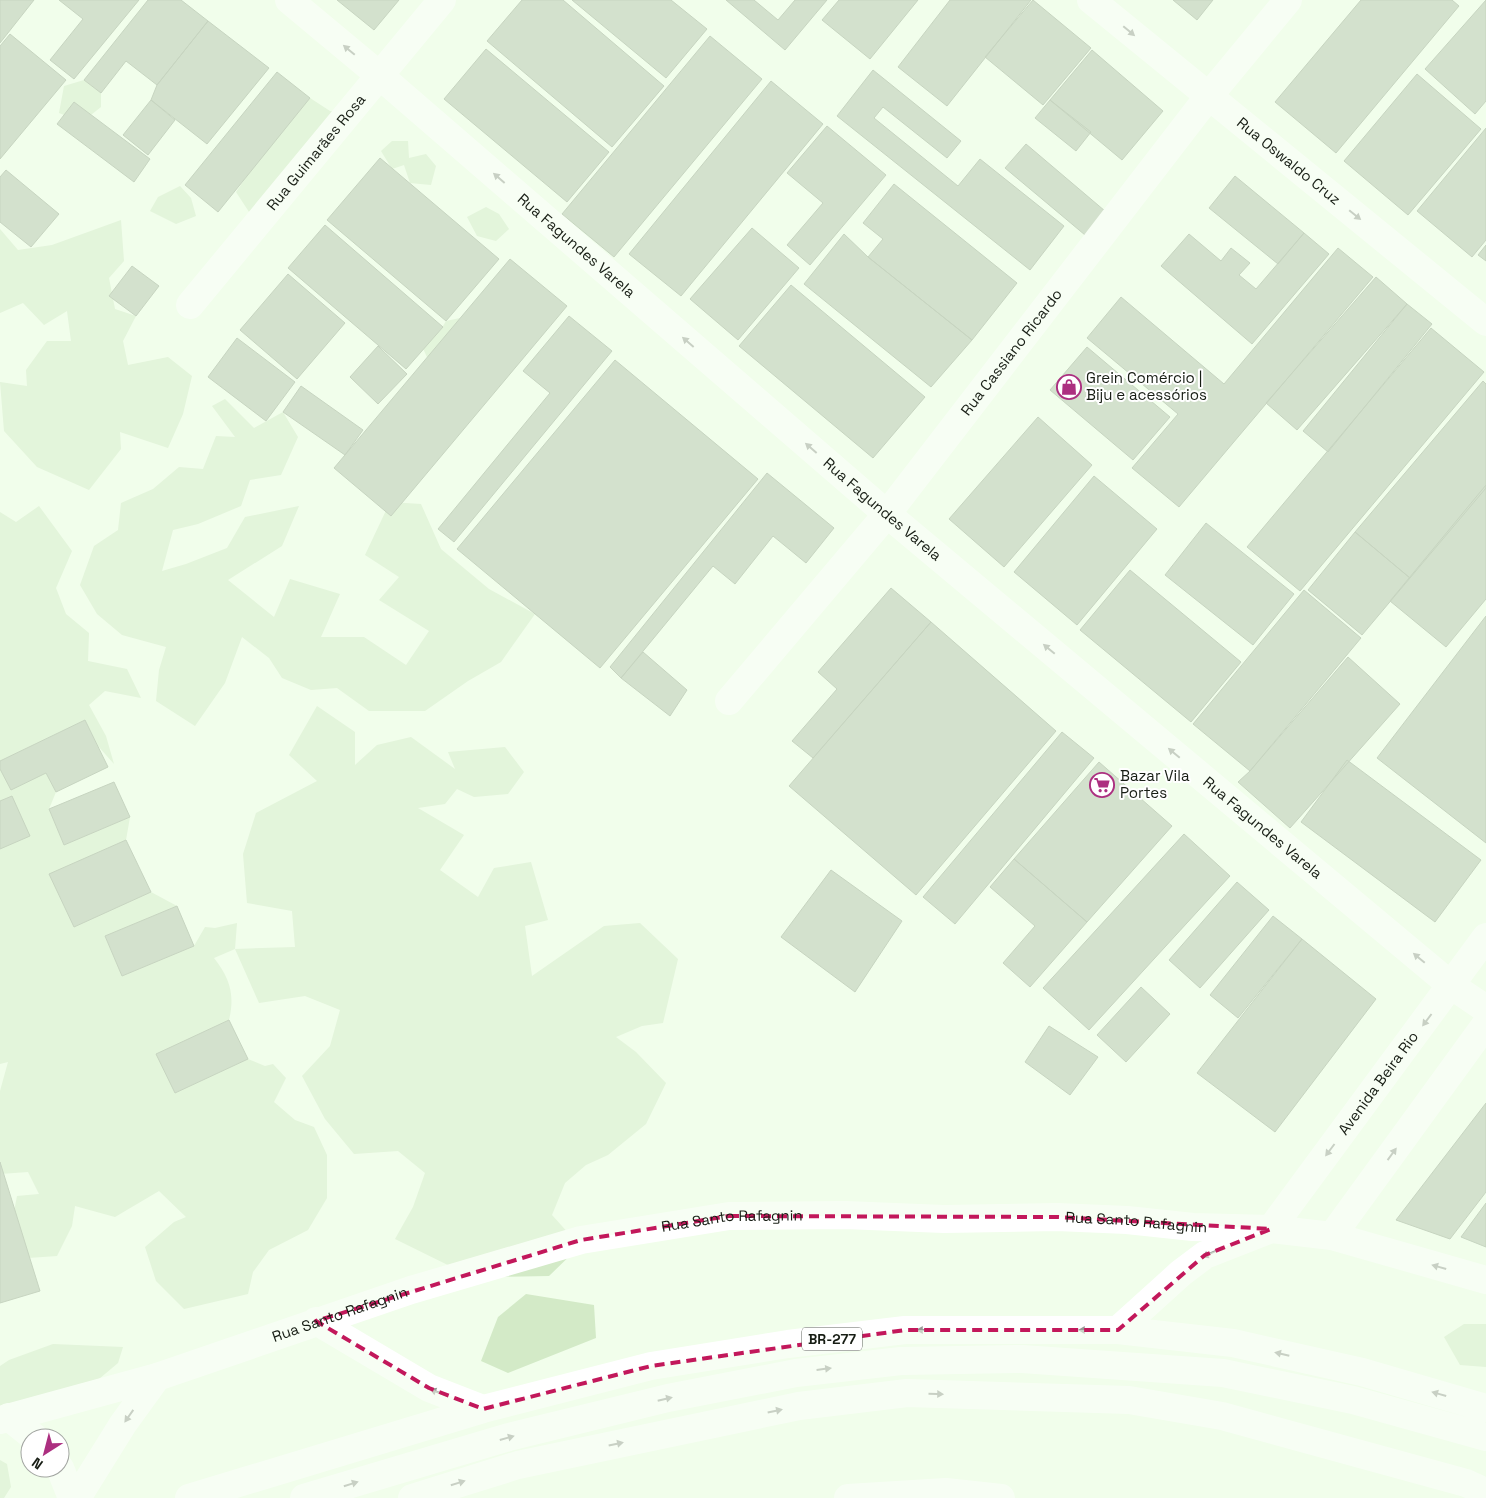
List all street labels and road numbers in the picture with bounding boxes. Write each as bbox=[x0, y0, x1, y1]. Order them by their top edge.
street label: Rua Guimarães Rosa bbox=[262, 90, 370, 214]
street label: Rua Oswaldo Cruz bbox=[1233, 113, 1345, 209]
street label: Rua Fagundes Varela bbox=[514, 189, 640, 302]
street label: Rua Cassiano Ricardo bbox=[956, 285, 1066, 419]
street label: Rua Fagundes Varela bbox=[820, 453, 946, 565]
street label: Rua Fagundes Varela bbox=[1199, 772, 1327, 883]
street label: Avenida Beira Rio bbox=[1334, 1027, 1422, 1138]
street label: Rua Santo Rafagnin bbox=[660, 1205, 803, 1236]
street label: Rua Santo Rafagnin bbox=[1065, 1207, 1207, 1236]
street label: Rua Santo Rafagnin bbox=[269, 1282, 410, 1346]
road number: BR-277 bbox=[802, 1328, 862, 1350]

